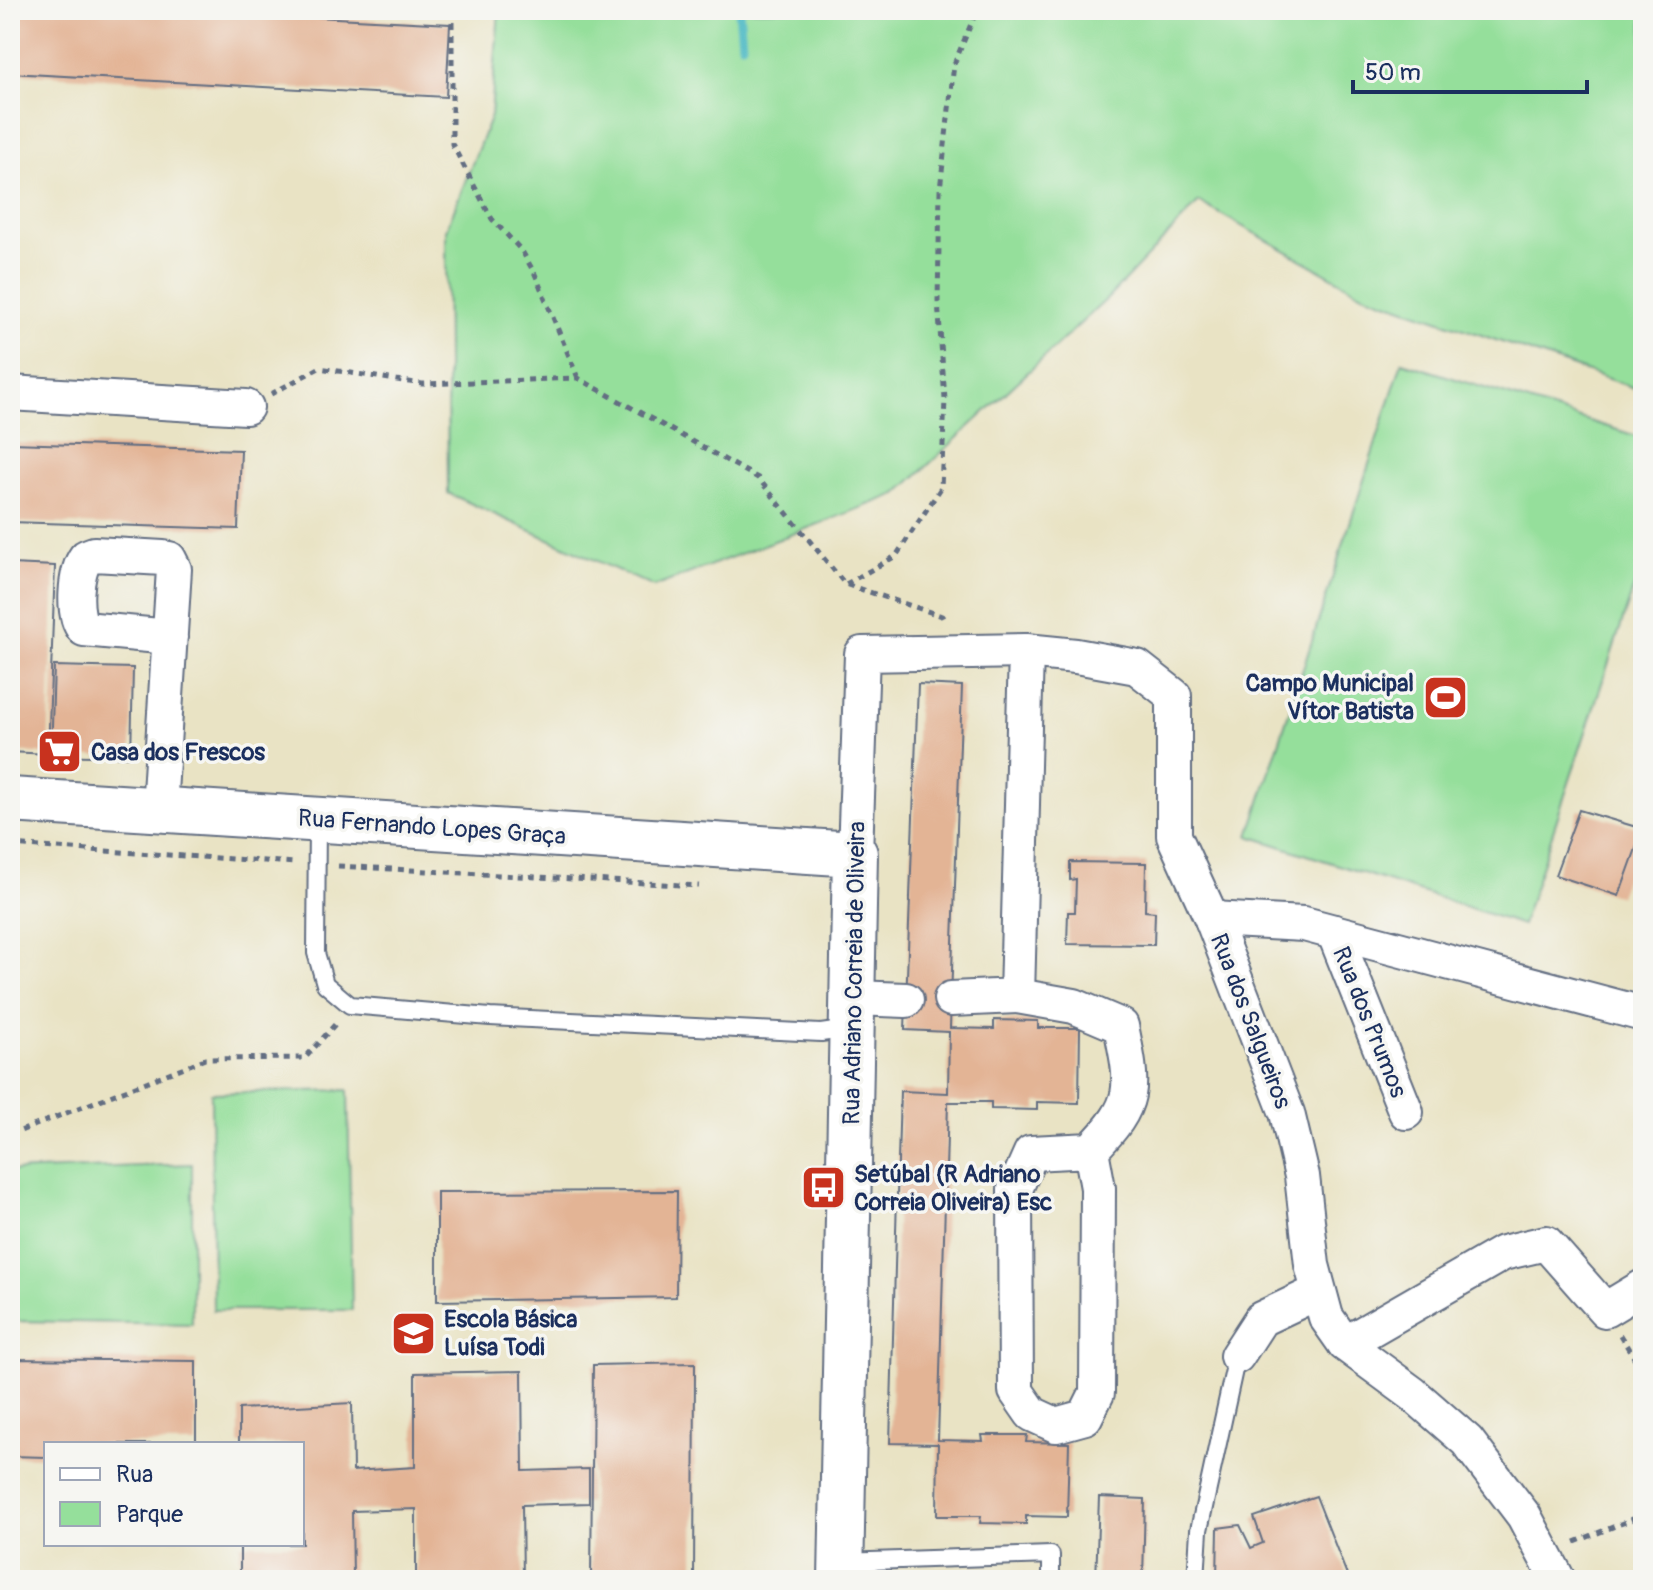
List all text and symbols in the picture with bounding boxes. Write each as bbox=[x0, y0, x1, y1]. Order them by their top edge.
scale bar bbox=[1353, 44, 1587, 94]
text: 50 m bbox=[1365, 58, 1421, 87]
place label: Campo Municipal Vítor Batista bbox=[1245, 669, 1414, 726]
sports icon: Campo Municipal Vítor Batista bbox=[1421, 673, 1469, 721]
supermarket icon: Casa dos Frescos bbox=[36, 728, 84, 776]
place label: Casa dos Frescos bbox=[91, 738, 265, 767]
street label: Rua Fernando Lopes Graça bbox=[297, 804, 567, 851]
street label: Rua Adriano Correia de Oliveira bbox=[837, 821, 872, 1125]
street label: Rua dos Salgueiros bbox=[1204, 930, 1297, 1113]
street label: Rua dos Prumos bbox=[1326, 943, 1413, 1102]
place label: Setúbal (R Adriano Correia Oliveira) Esc bbox=[854, 1160, 1052, 1217]
bus stop icon: Setúbal (R Adriano Correia Oliveira) Esc bbox=[799, 1164, 847, 1212]
place label: Escola Básica Luísa Todi bbox=[444, 1305, 578, 1362]
school or university icon: Escola Básica Luísa Todi bbox=[389, 1309, 437, 1357]
legend bbox=[44, 1442, 304, 1546]
text: Rua bbox=[116, 1460, 153, 1489]
text: Parque bbox=[116, 1500, 183, 1529]

